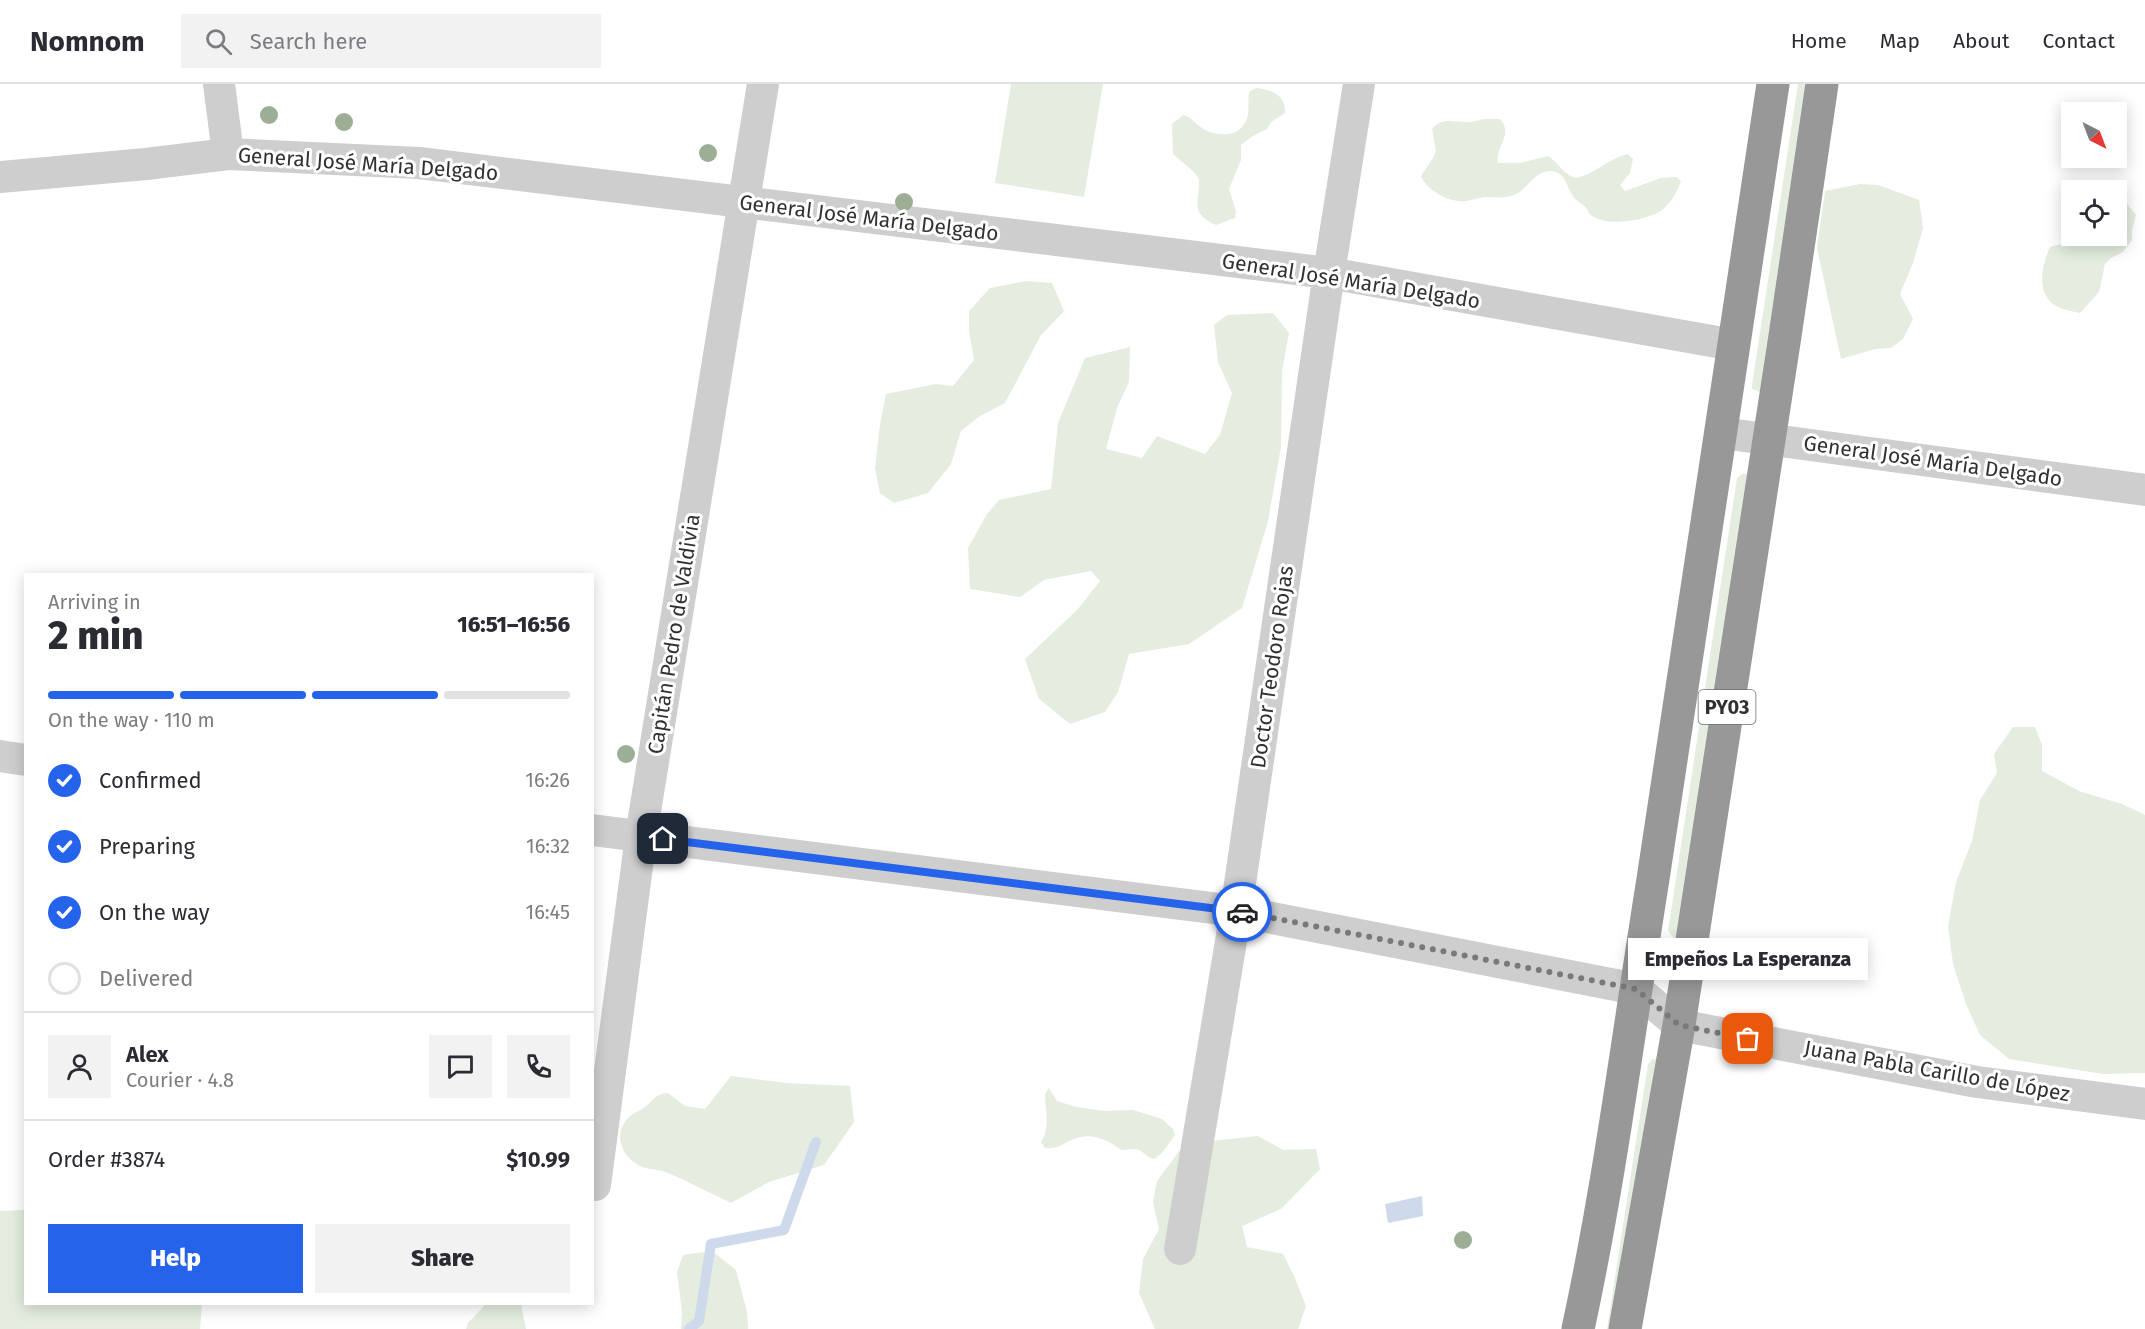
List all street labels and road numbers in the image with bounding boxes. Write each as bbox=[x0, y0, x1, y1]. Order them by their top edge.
street label: General José María Delgado bbox=[237, 142, 499, 186]
street label: General José María Delgado bbox=[738, 189, 1000, 247]
street label: General José María Delgado bbox=[1220, 248, 1482, 314]
street label: General José María Delgado bbox=[1802, 430, 2064, 492]
street label: Capitán Pedro de Valdivia bbox=[642, 512, 706, 756]
street label: Doctor Teodoro Rojas bbox=[1245, 564, 1299, 770]
road number: PY03 bbox=[1698, 690, 1756, 724]
street label: Juana Pabla Carillo de López bbox=[1802, 1035, 2072, 1107]

